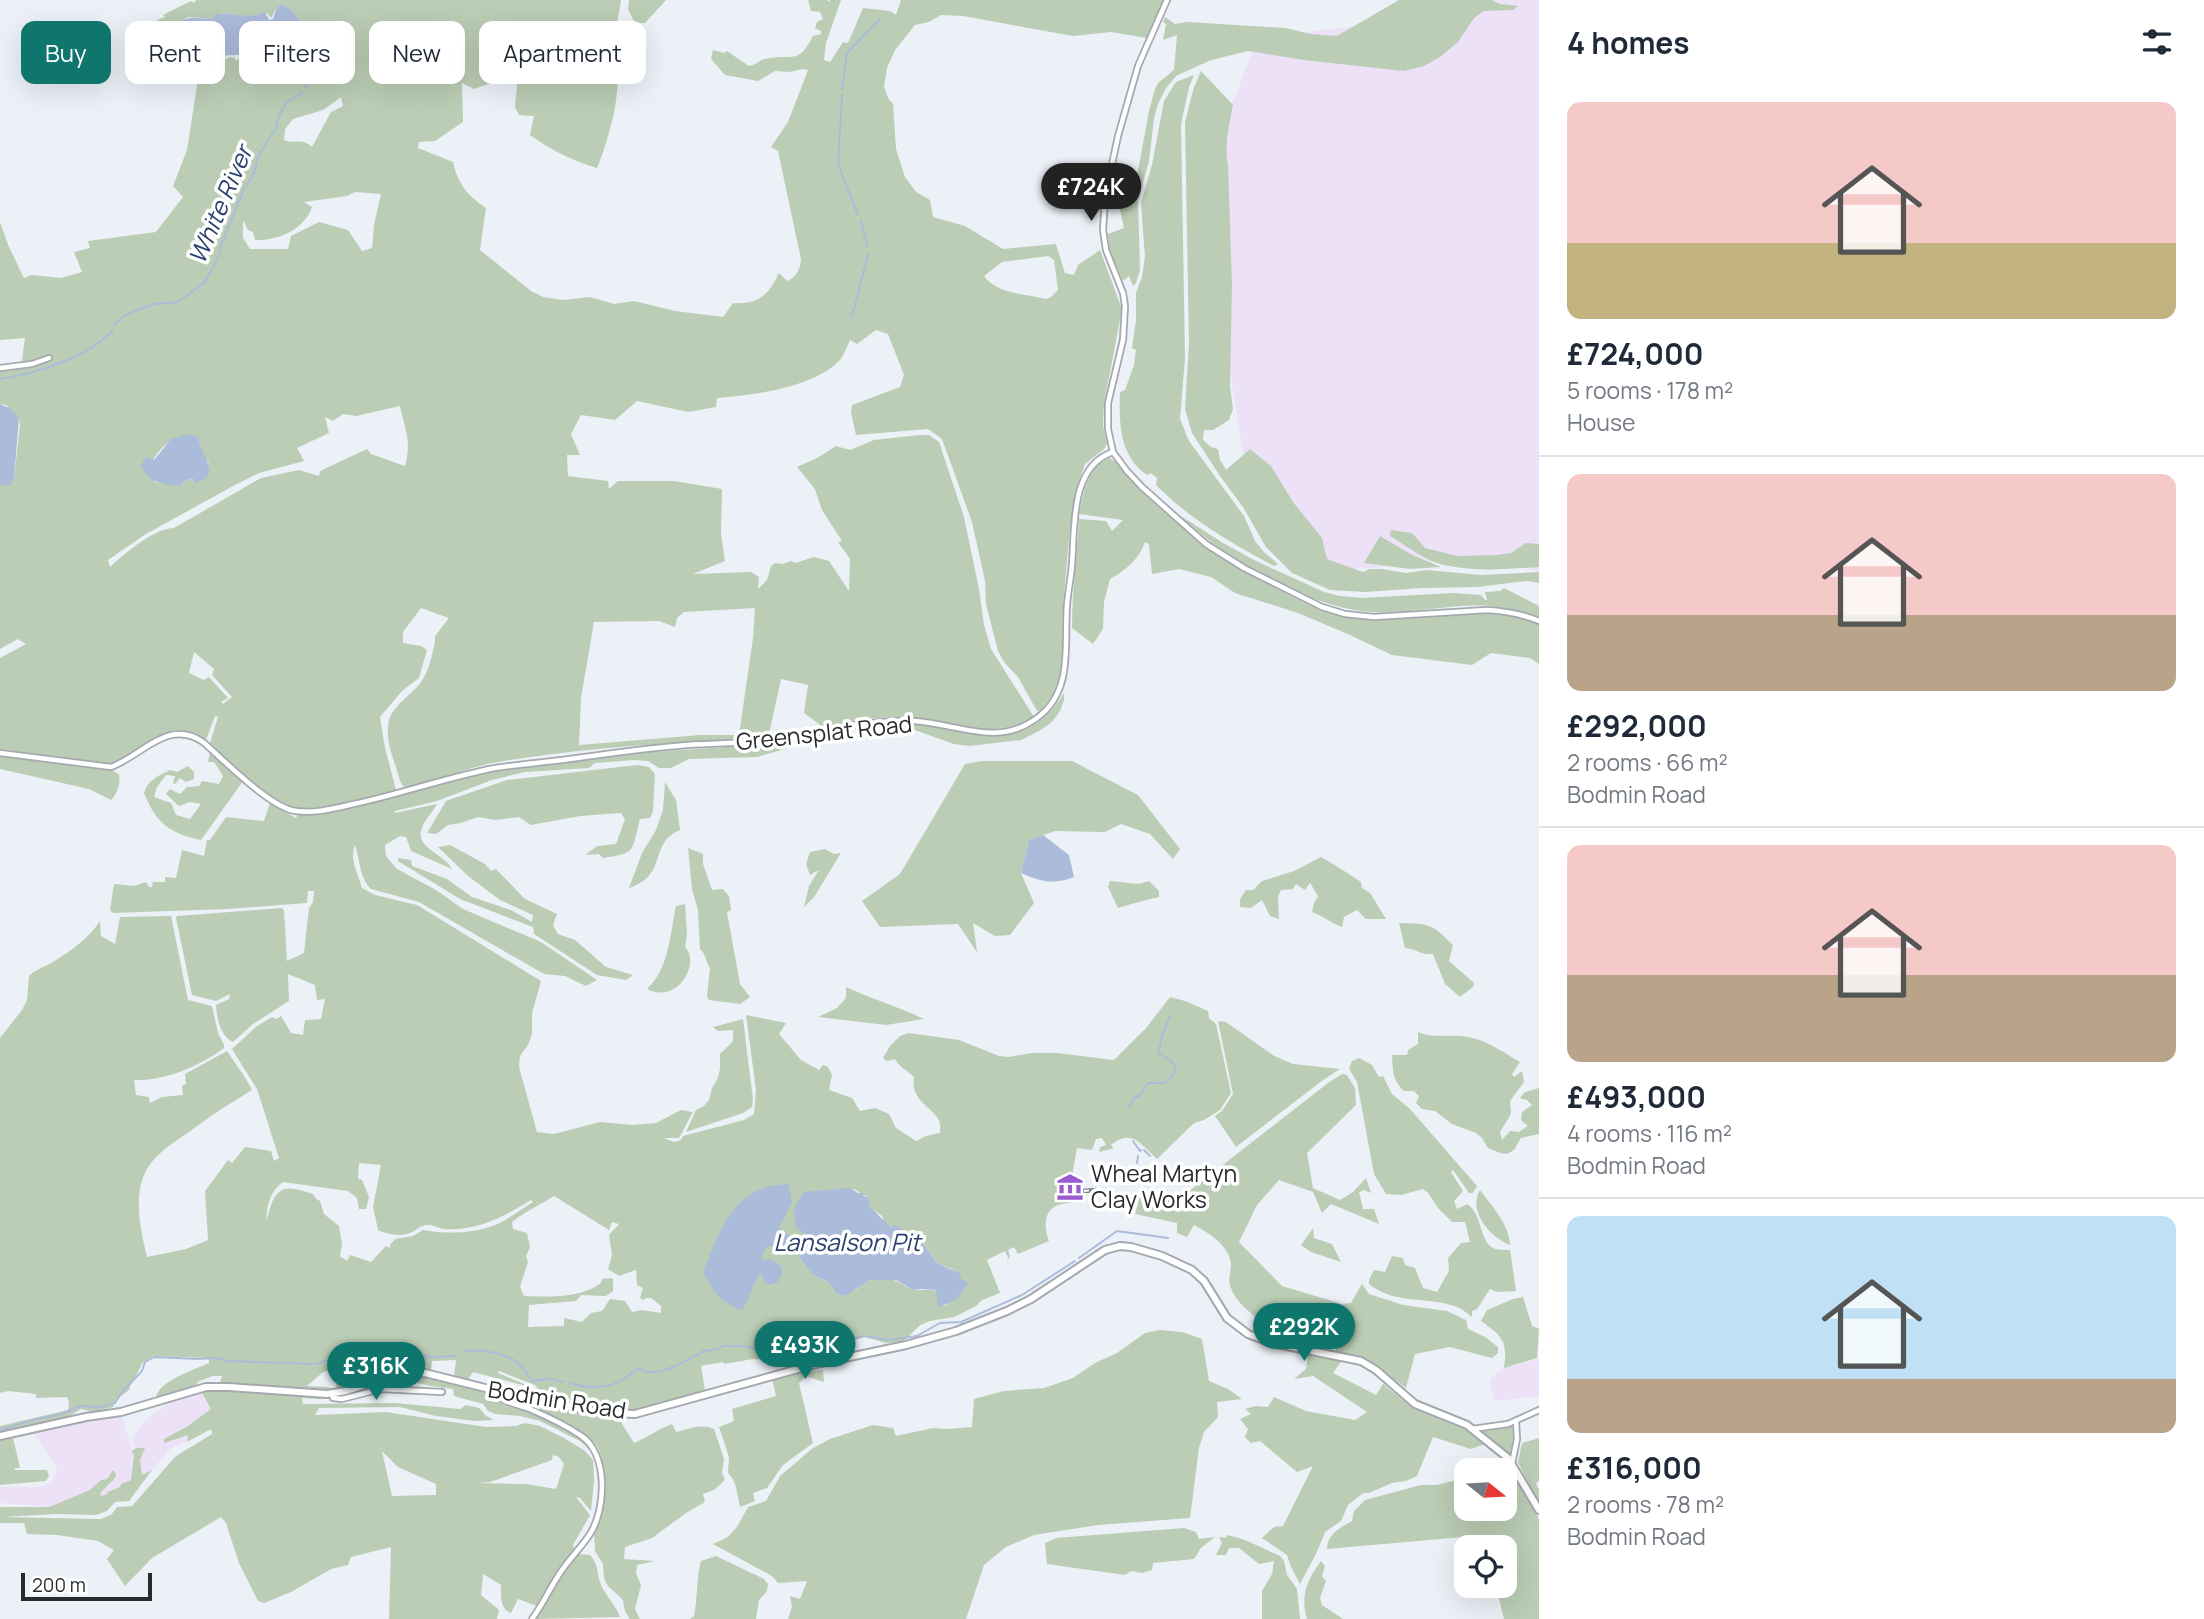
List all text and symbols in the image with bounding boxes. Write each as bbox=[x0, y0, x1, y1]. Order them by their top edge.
chip: Buy bbox=[21, 21, 111, 84]
chip: Rent bbox=[125, 21, 225, 84]
chip: Filters bbox=[239, 21, 355, 84]
chip: New bbox=[369, 21, 465, 84]
chip: Apartment bbox=[479, 21, 646, 84]
text: 4 homes bbox=[1567, 22, 1690, 63]
icon: filters bbox=[2138, 23, 2176, 61]
water label: White River bbox=[180, 137, 261, 269]
icon: home bbox=[1809, 147, 1935, 273]
pin: £724K bbox=[1042, 164, 1140, 223]
text: £724K bbox=[1057, 170, 1125, 202]
text: £724,000 bbox=[1567, 333, 1703, 374]
text: 5 rooms · 178 m² bbox=[1567, 374, 1733, 406]
text: House bbox=[1567, 406, 1636, 438]
icon: home bbox=[1809, 519, 1935, 645]
text: £292,000 bbox=[1567, 705, 1707, 746]
street label: Greensplat Road bbox=[734, 707, 913, 757]
text: 2 rooms · 66 m² bbox=[1567, 746, 1728, 778]
text: Bodmin Road bbox=[1567, 778, 1706, 810]
icon: home bbox=[1809, 890, 1935, 1016]
text: £493,000 bbox=[1567, 1076, 1706, 1117]
text: 4 rooms · 116 m² bbox=[1567, 1117, 1732, 1149]
text: Bodmin Road bbox=[1567, 1149, 1706, 1181]
place label: Wheal Martyn Clay Works bbox=[1091, 1157, 1237, 1215]
museum icon: Wheal Martyn Clay Works bbox=[1055, 1172, 1085, 1202]
water label: Lansalson Pit bbox=[774, 1225, 923, 1258]
icon: home bbox=[1809, 1261, 1935, 1387]
pin: £292K bbox=[1255, 1304, 1353, 1363]
text: £292K bbox=[1269, 1310, 1339, 1342]
pin: £493K bbox=[756, 1322, 854, 1381]
text: £493K bbox=[770, 1328, 840, 1360]
pin: £316K bbox=[327, 1342, 425, 1402]
text: £316K bbox=[343, 1349, 409, 1381]
street label: Bodmin Road bbox=[486, 1372, 628, 1426]
text: £316,000 bbox=[1567, 1447, 1702, 1488]
north arrow bbox=[1454, 1458, 1517, 1521]
map controls bbox=[1454, 1458, 1517, 1598]
text: 2 rooms · 78 m² bbox=[1567, 1488, 1724, 1520]
text: Bodmin Road bbox=[1567, 1520, 1706, 1552]
button: locate bbox=[1454, 1535, 1517, 1598]
scale bar bbox=[21, 1570, 152, 1602]
text: 200 m bbox=[32, 1572, 86, 1598]

